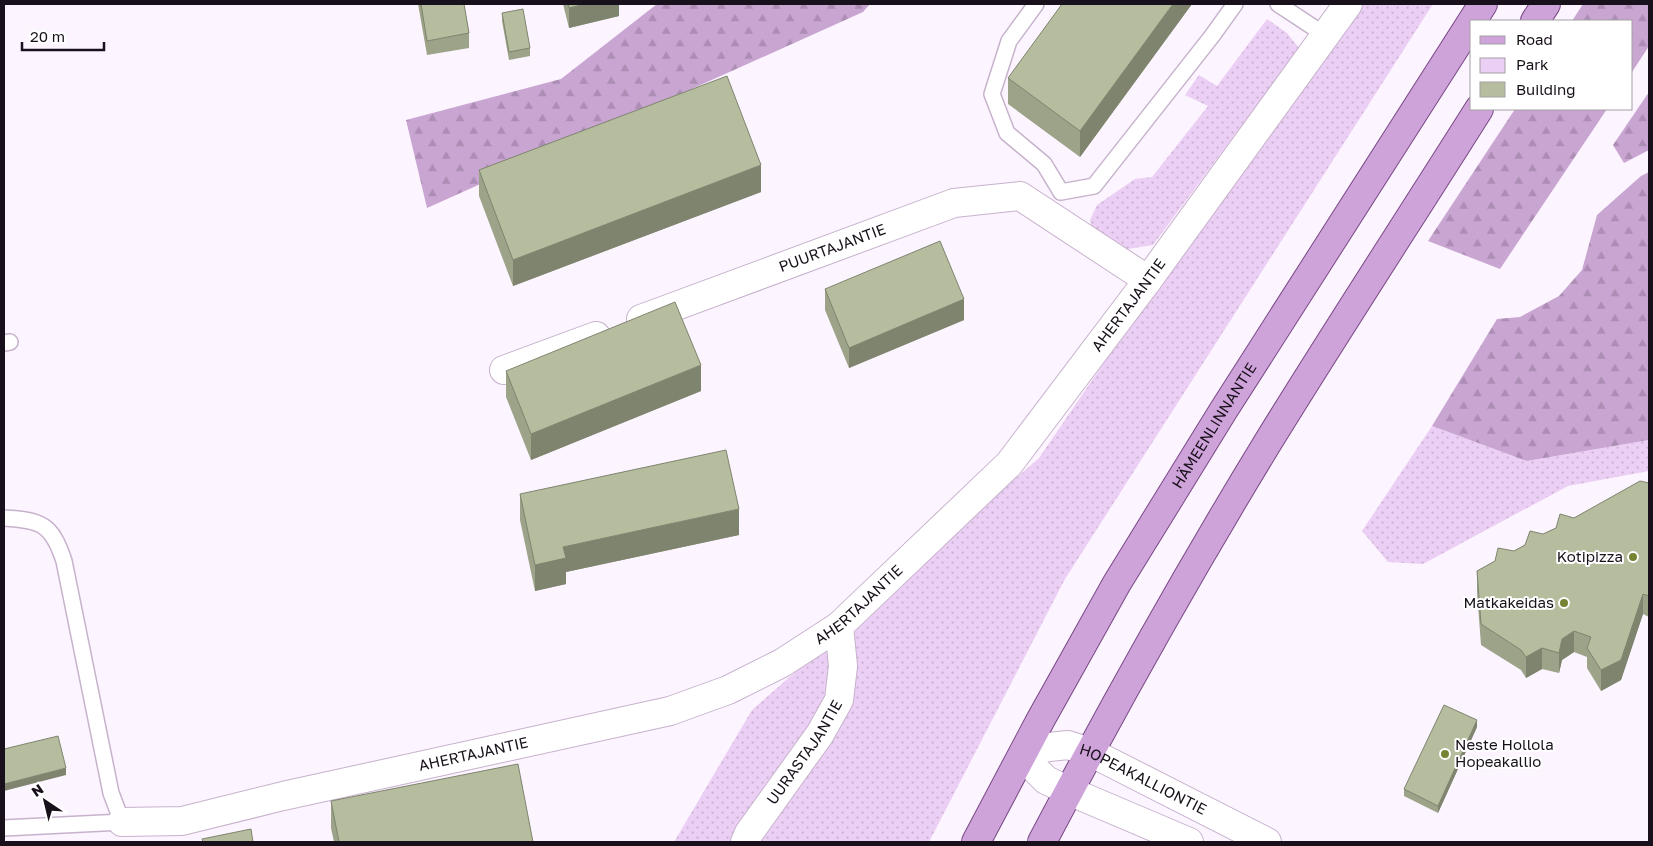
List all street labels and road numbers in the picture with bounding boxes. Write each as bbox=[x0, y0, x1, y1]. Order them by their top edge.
street label: PUURTAJANTIE bbox=[776, 219, 888, 275]
street label: AHERTAJANTIE bbox=[1087, 255, 1169, 355]
street label: HÄMEENLINNANTIE bbox=[1168, 359, 1260, 491]
street label: AHERTAJANTIE bbox=[811, 560, 906, 647]
street label: UURASTAJANTIE bbox=[762, 696, 845, 808]
street label: AHERTAJANTIE bbox=[417, 732, 530, 774]
street label: HOPEAKALLIONTIE bbox=[1078, 739, 1210, 818]

